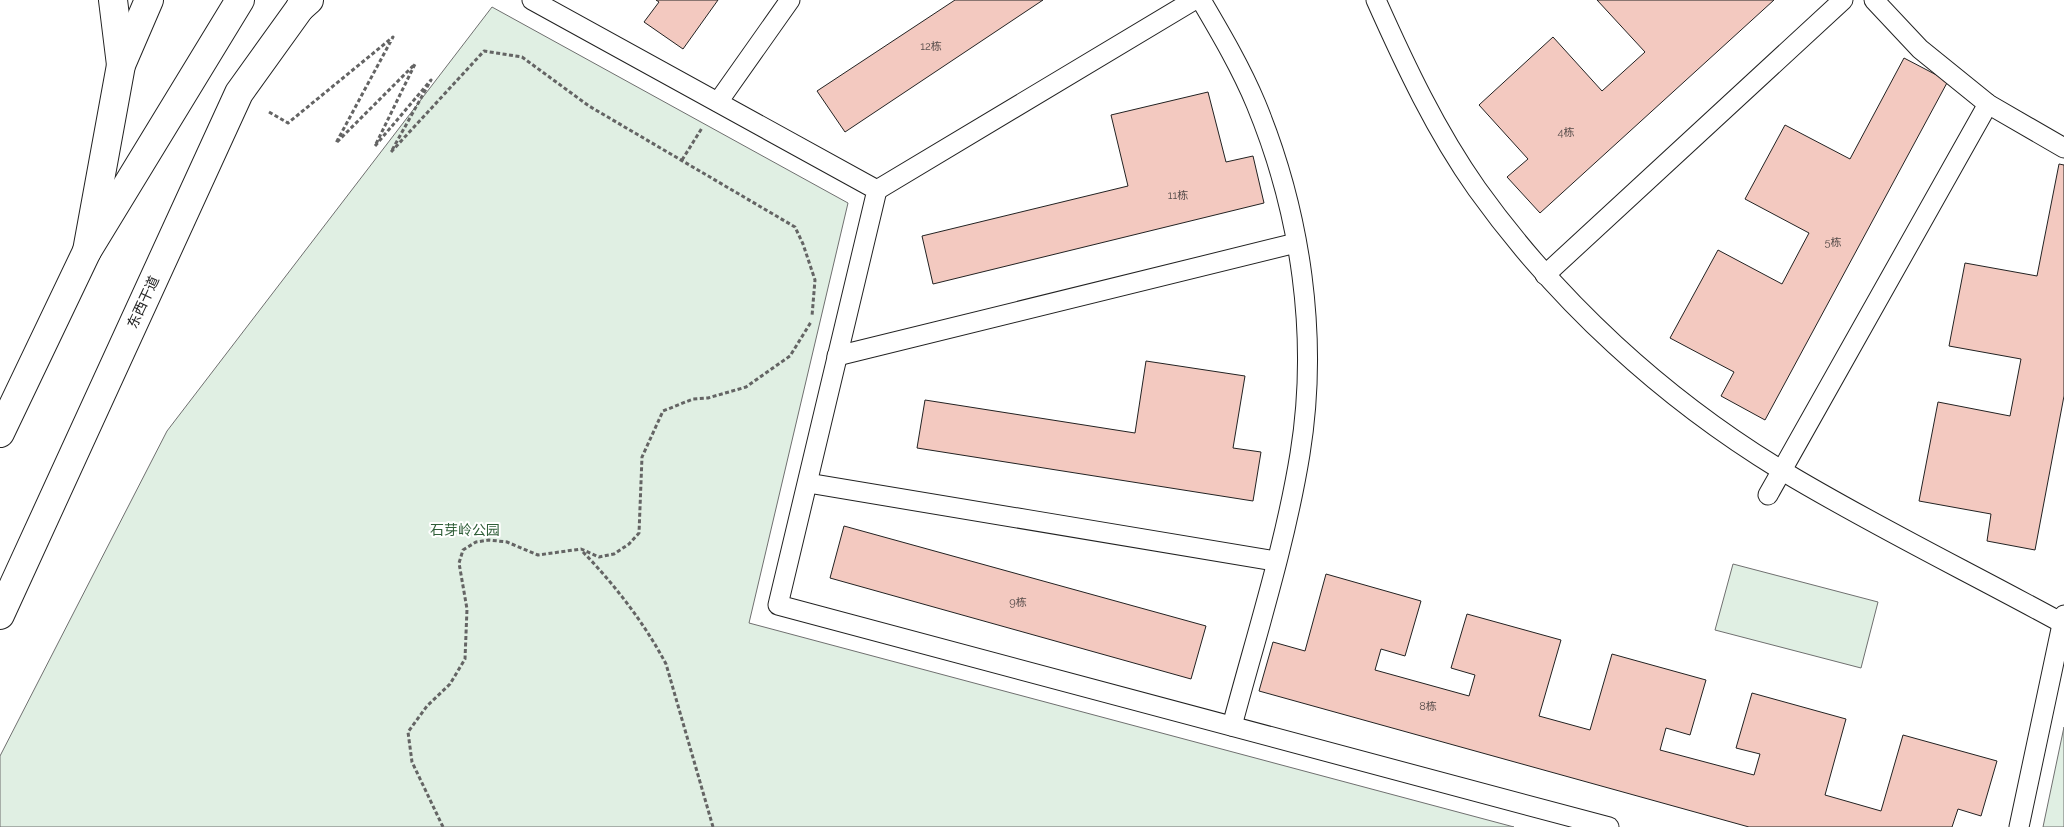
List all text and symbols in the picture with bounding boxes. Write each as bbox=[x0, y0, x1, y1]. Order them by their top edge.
house number: 12栋 bbox=[920, 40, 942, 53]
house number: 4栋 bbox=[1557, 126, 1575, 139]
house number: 11栋 bbox=[1168, 189, 1188, 202]
house number: 5栋 bbox=[1825, 236, 1842, 249]
street label: 东西干道 bbox=[124, 273, 162, 331]
park label: 石芽岭公园 bbox=[430, 522, 500, 538]
house number: 9栋 bbox=[1009, 596, 1027, 609]
house number: 8栋 bbox=[1419, 700, 1437, 713]

